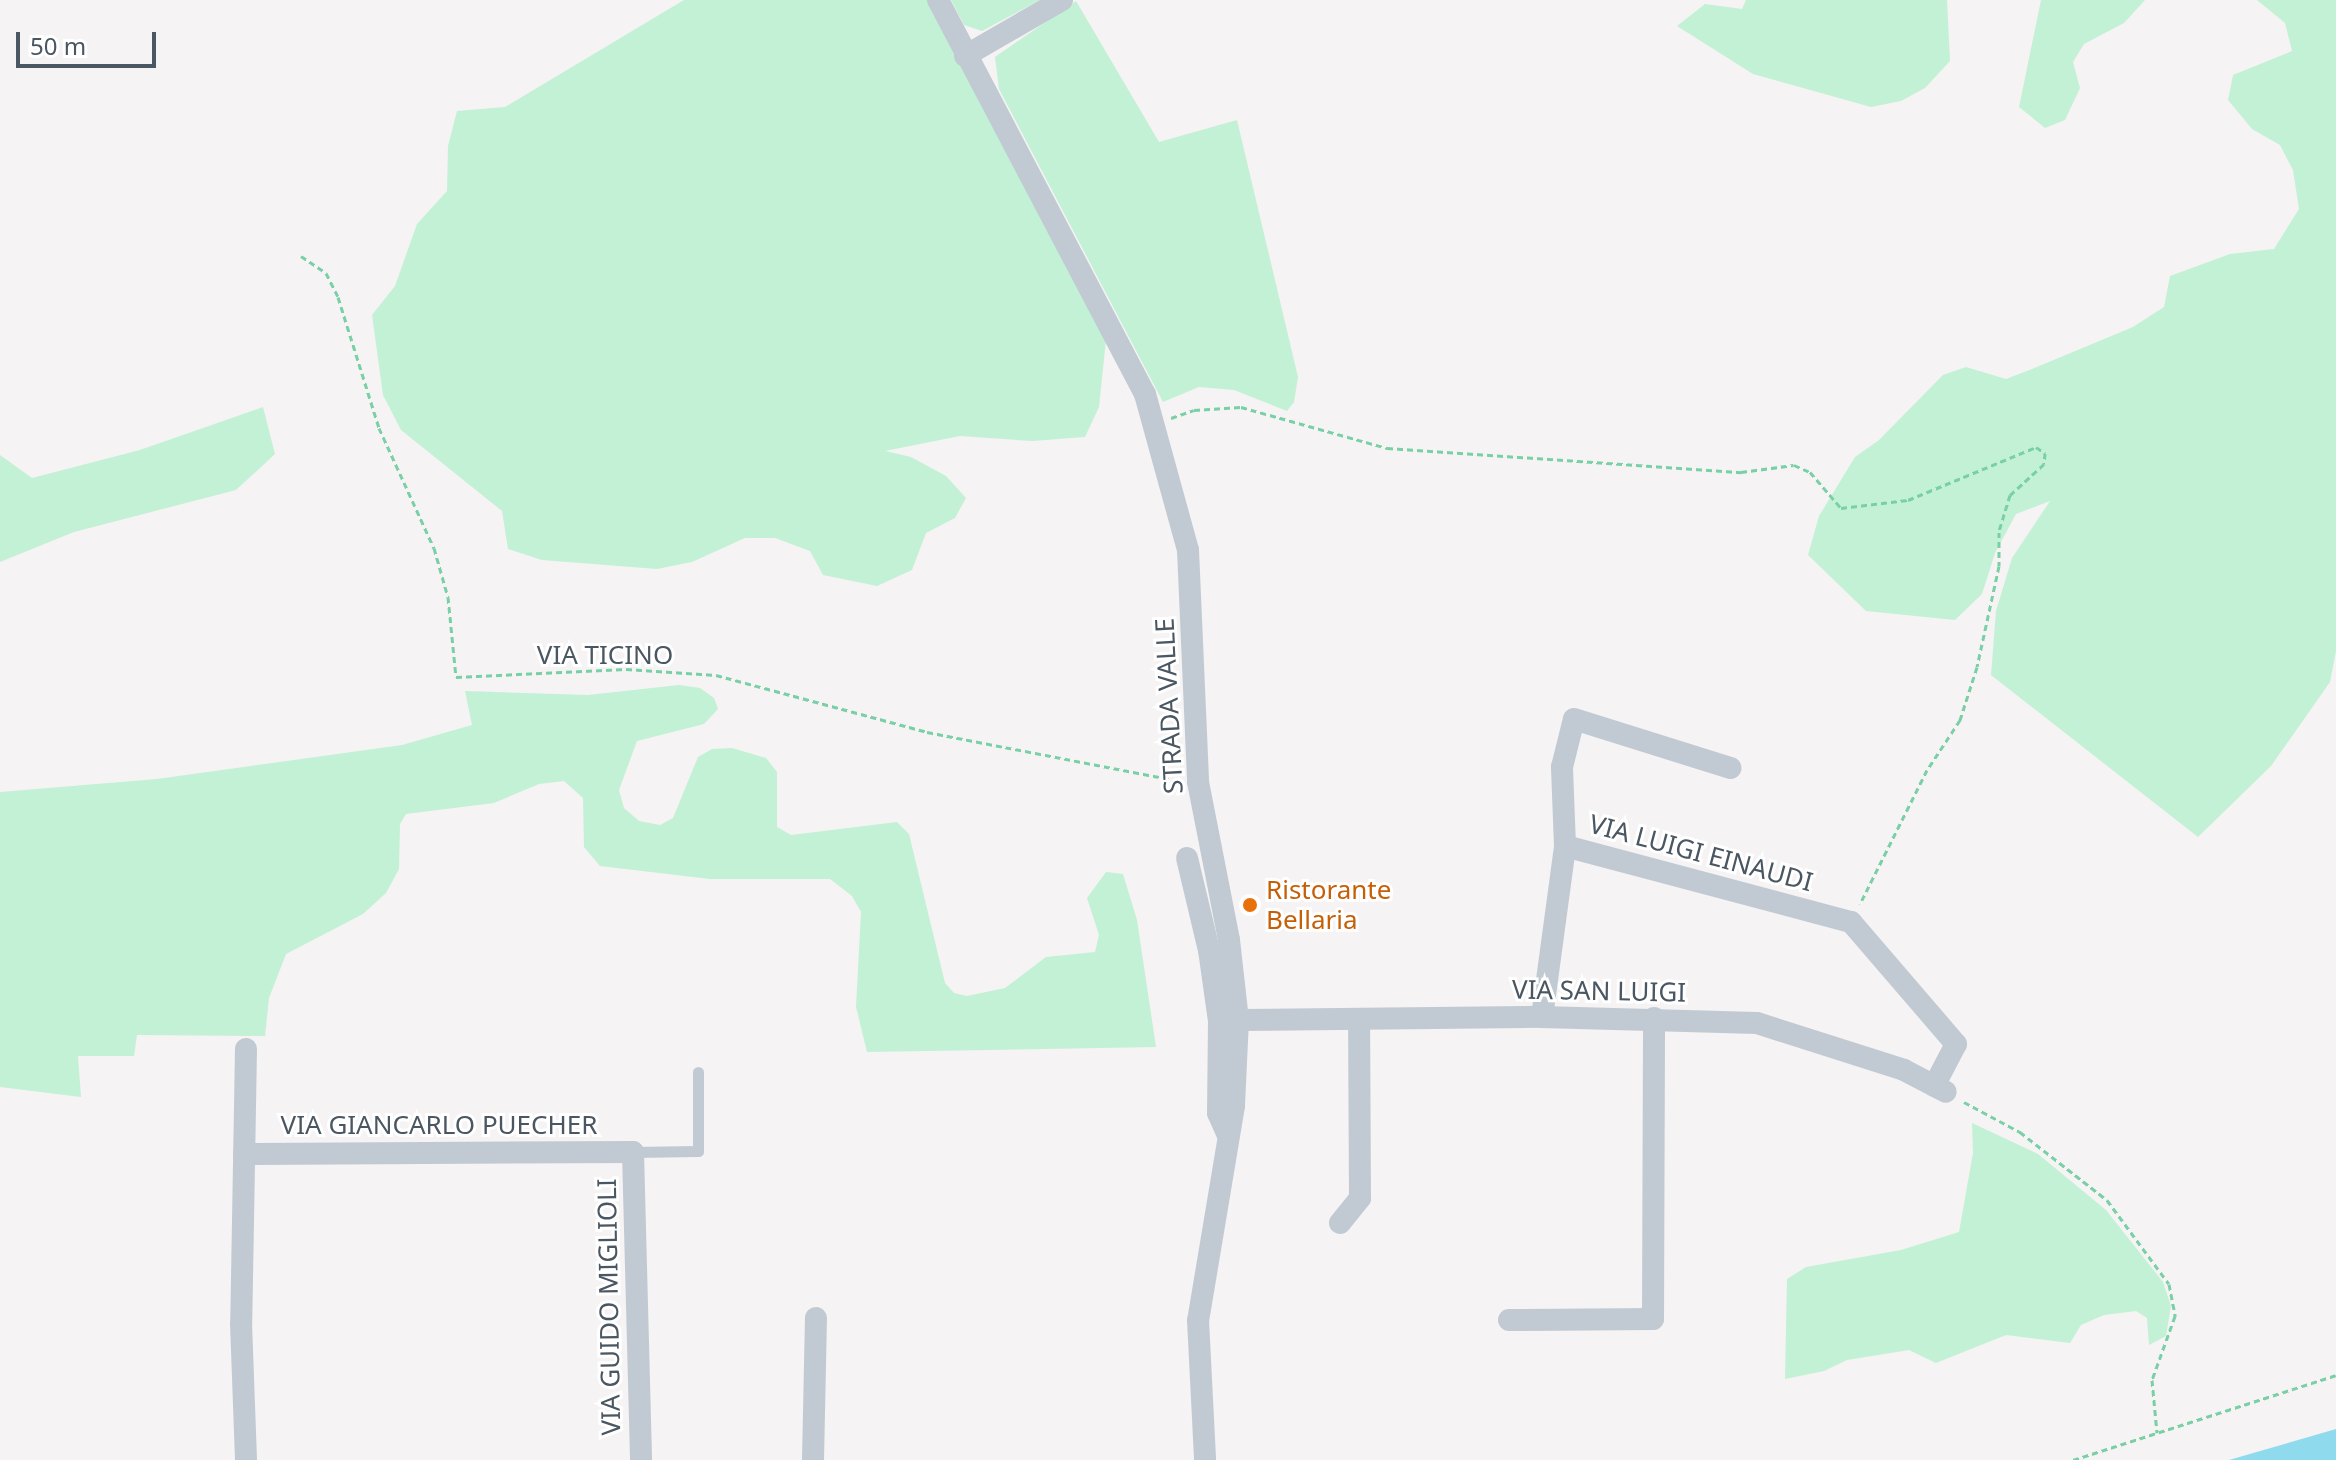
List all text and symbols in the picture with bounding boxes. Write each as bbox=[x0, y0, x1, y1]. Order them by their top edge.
scale bar bbox=[20, 16, 160, 66]
text: 50 m bbox=[30, 29, 86, 62]
street label: STRADA VALLE bbox=[1149, 617, 1189, 795]
street label: VIA TICINO bbox=[537, 639, 673, 671]
street label: VIA LUIGI EINAUDI bbox=[1586, 808, 1816, 898]
place label: Ristorante Bellaria bbox=[1266, 874, 1391, 936]
marker: Ristorante Bellaria bbox=[1241, 896, 1259, 914]
street label: VIA SAN LUIGI bbox=[1512, 974, 1686, 1008]
street label: VIA GIANCARLO PUECHER bbox=[281, 1109, 597, 1141]
street label: VIA GUIDO MIGLIOLI bbox=[591, 1178, 627, 1436]

